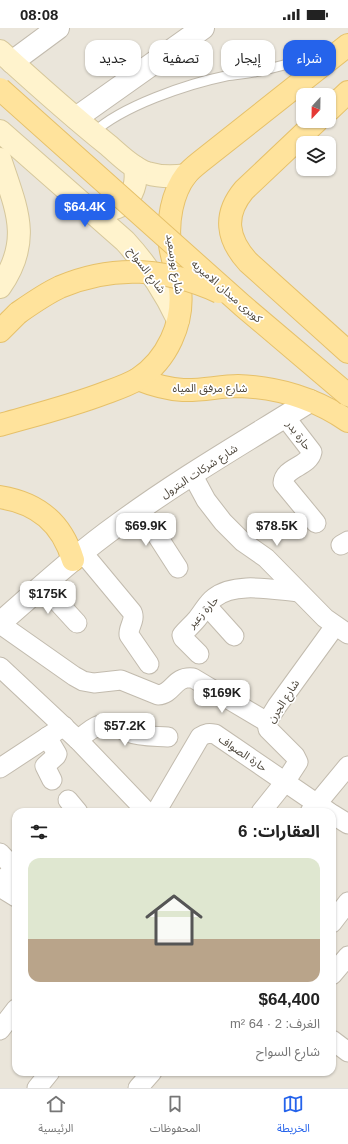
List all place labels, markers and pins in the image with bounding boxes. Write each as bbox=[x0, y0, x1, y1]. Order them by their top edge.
pin: $64.4K bbox=[52, 194, 118, 228]
pin: $69.9K bbox=[113, 513, 179, 547]
pin: $78.5K bbox=[244, 513, 310, 547]
pin: $175K bbox=[20, 581, 76, 615]
pin: $169K bbox=[194, 680, 250, 714]
pin: $57.2K bbox=[92, 713, 158, 747]

